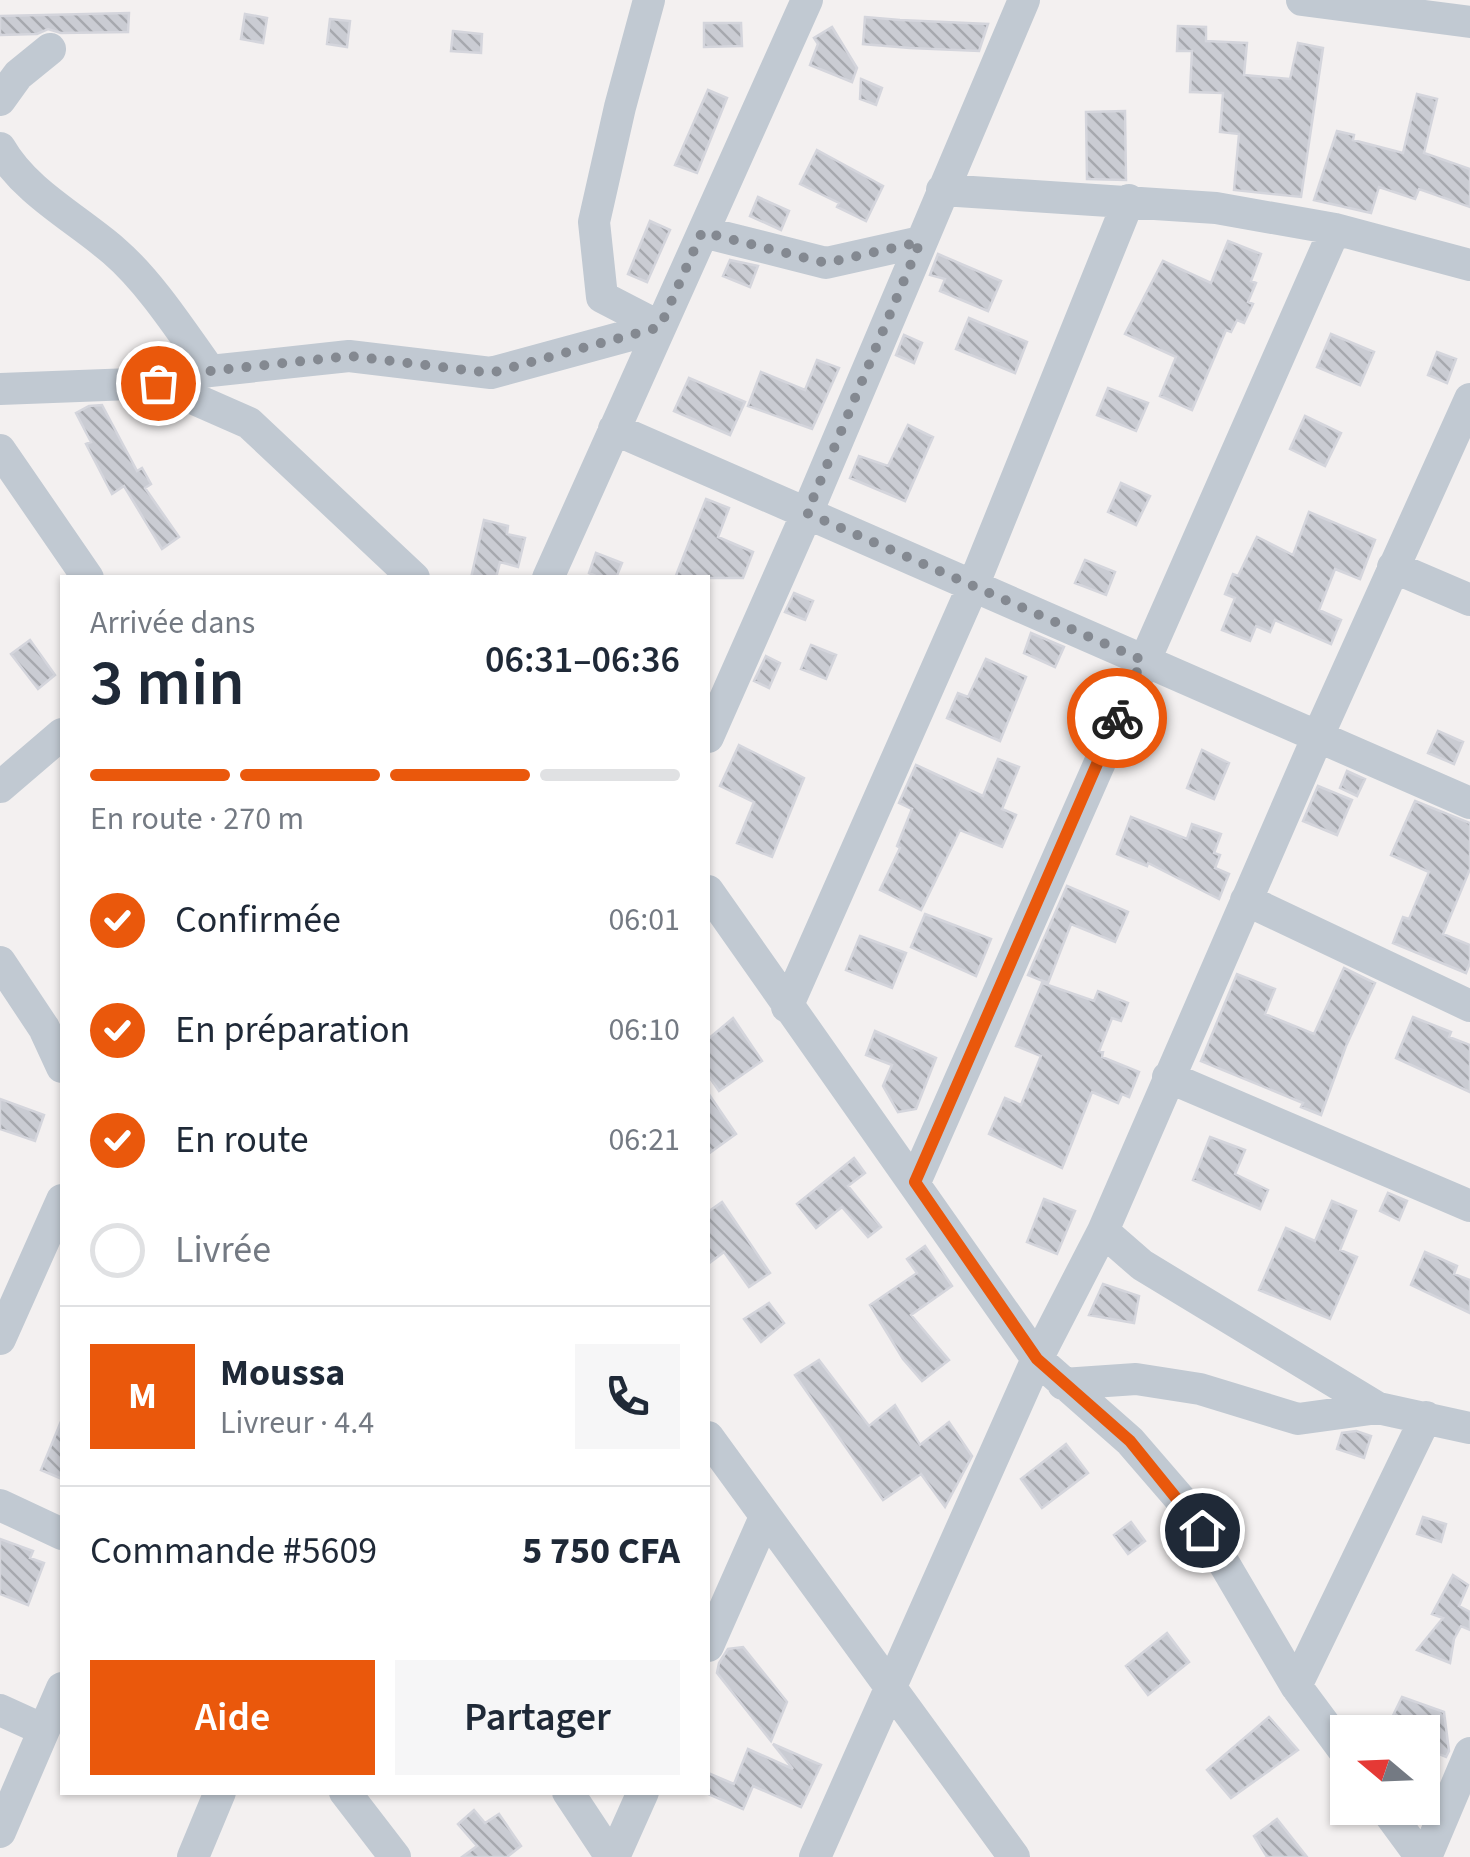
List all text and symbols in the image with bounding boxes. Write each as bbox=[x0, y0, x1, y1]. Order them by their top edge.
pin bbox=[116, 341, 201, 426]
icon: bag bbox=[131, 356, 186, 411]
text: Arrivée dans bbox=[90, 600, 255, 646]
text: 06:31–06:36 bbox=[485, 633, 680, 687]
text: 3 min bbox=[90, 637, 245, 730]
courier bbox=[1067, 668, 1167, 768]
icon: bike bbox=[1090, 691, 1145, 746]
text: En route · 270 m bbox=[90, 796, 304, 842]
icon: check bbox=[90, 893, 145, 948]
text: Confirmée bbox=[175, 893, 341, 947]
text: 06:01 bbox=[608, 897, 680, 943]
icon: check bbox=[90, 1003, 145, 1058]
text: En préparation bbox=[175, 1003, 410, 1057]
text: 06:10 bbox=[608, 1007, 680, 1053]
icon: check bbox=[90, 1113, 145, 1168]
text: En route bbox=[175, 1113, 309, 1167]
text: 06:21 bbox=[608, 1117, 680, 1163]
text: Livrée bbox=[175, 1223, 271, 1277]
button: phone bbox=[575, 1344, 680, 1449]
text: Moussa bbox=[220, 1346, 345, 1400]
text: M bbox=[128, 1369, 157, 1423]
text: Livreur · 4.4 bbox=[220, 1400, 374, 1446]
pin bbox=[1160, 1488, 1245, 1573]
icon: home bbox=[1175, 1503, 1230, 1558]
text: Commande #5609 bbox=[90, 1524, 377, 1578]
text: 5 750 CFA bbox=[522, 1524, 680, 1578]
button: Aide bbox=[90, 1660, 375, 1775]
button: Partager bbox=[395, 1660, 680, 1775]
north arrow bbox=[1330, 1715, 1440, 1825]
map controls bbox=[1330, 1715, 1440, 1825]

